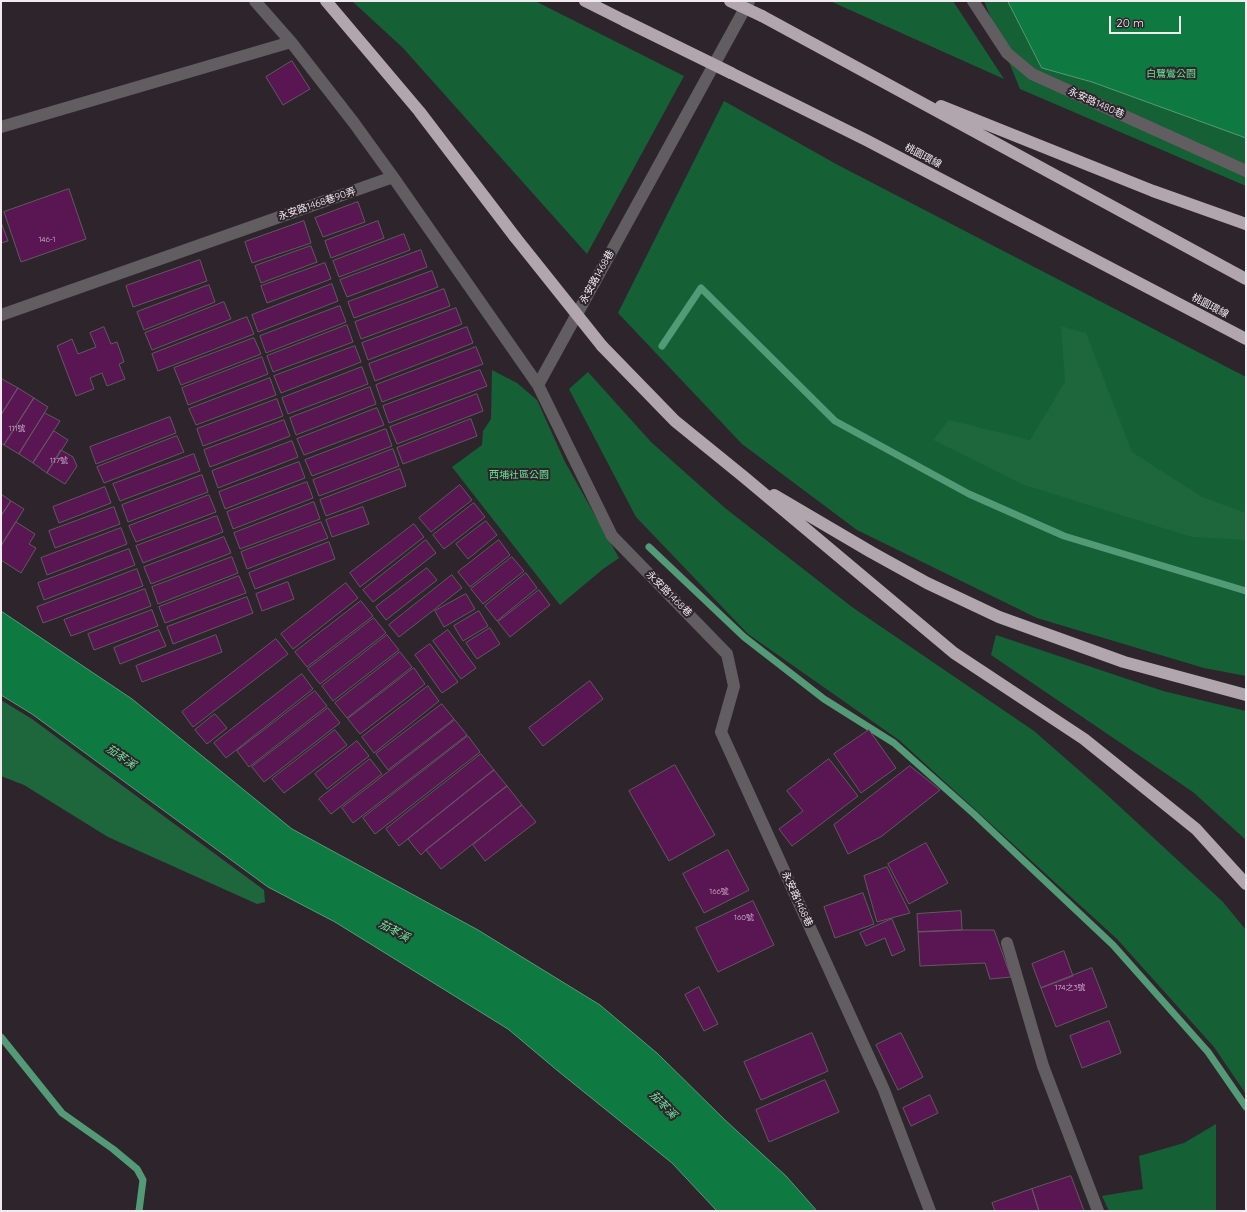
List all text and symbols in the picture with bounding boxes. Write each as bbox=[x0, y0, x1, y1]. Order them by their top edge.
scale bar bbox=[1111, 8, 1183, 34]
text: 20 m bbox=[1116, 15, 1144, 30]
park label: 白鷺鸞公園 bbox=[1146, 68, 1196, 80]
street label: 永安路1480巷 bbox=[1066, 85, 1126, 121]
street label: 桃園環線 bbox=[903, 141, 943, 171]
street label: 永安路1468巷90弄 bbox=[277, 185, 357, 223]
house number: 146-1 bbox=[38, 235, 56, 245]
street label: 永安路1468巷 bbox=[577, 248, 617, 306]
street label: 桃園環線 bbox=[1190, 291, 1230, 321]
house number: 111號 bbox=[9, 424, 25, 434]
house number: 117號 bbox=[50, 456, 68, 466]
park label: 西埔社區公園 bbox=[489, 469, 549, 481]
street label: 永安路1468巷 bbox=[644, 569, 694, 619]
water label: 茄苳溪 bbox=[104, 742, 138, 772]
street label: 永安路1468巷 bbox=[779, 869, 815, 929]
house number: 166號 bbox=[709, 887, 729, 897]
house number: 160號 bbox=[734, 913, 754, 923]
water label: 茄苳溪 bbox=[376, 917, 412, 945]
house number: 174之3號 bbox=[1054, 983, 1086, 993]
water label: 茄苳溪 bbox=[647, 1089, 679, 1121]

